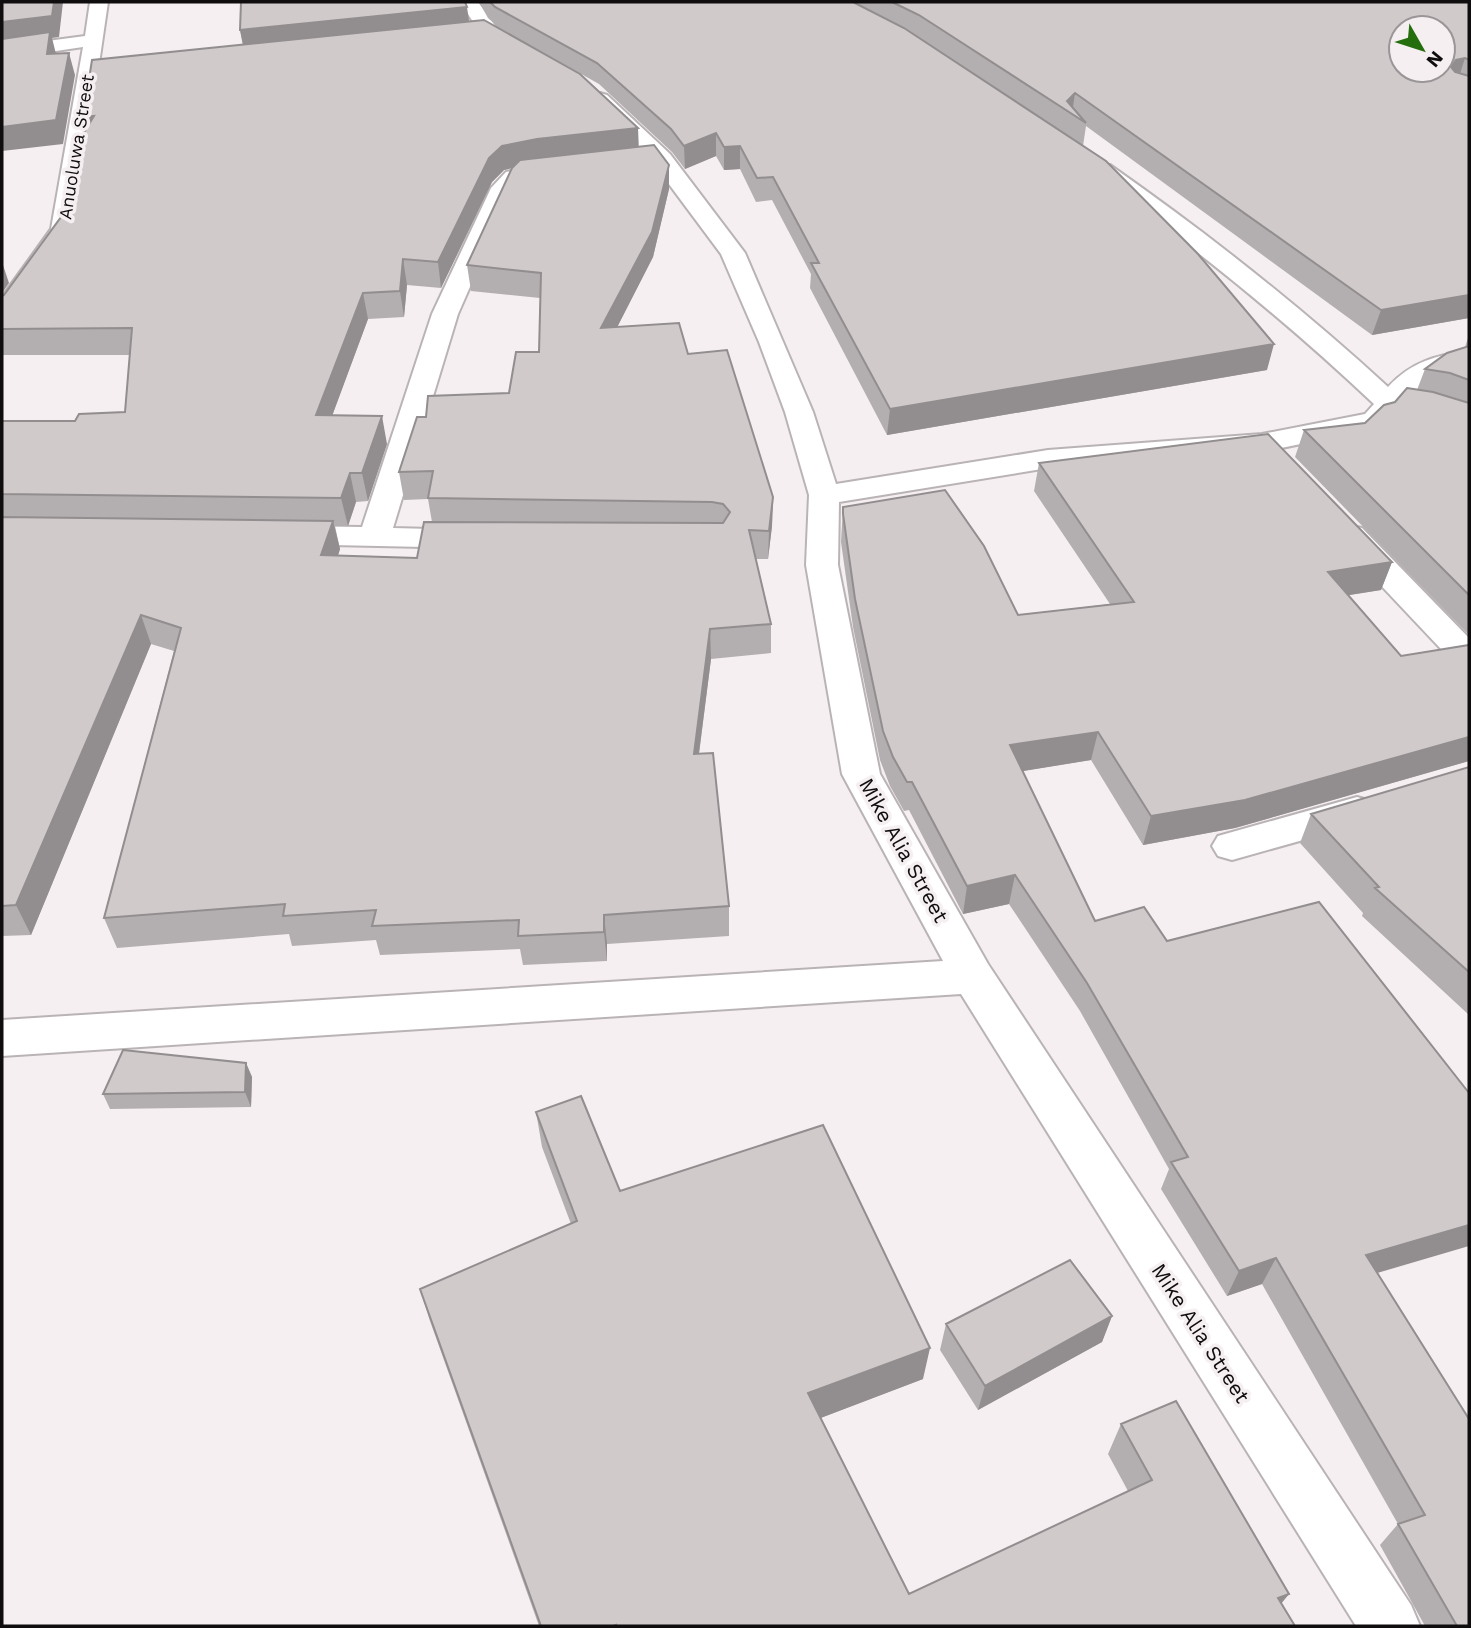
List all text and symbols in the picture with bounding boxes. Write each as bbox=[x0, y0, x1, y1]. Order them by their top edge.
north arrow bbox=[1387, 14, 1457, 84]
text: N bbox=[1421, 47, 1448, 72]
street label: Anuoluwa Street bbox=[54, 73, 98, 221]
street label: Mike Alia Street bbox=[854, 773, 954, 927]
street label: Mike Alia Street bbox=[1147, 1259, 1255, 1408]

